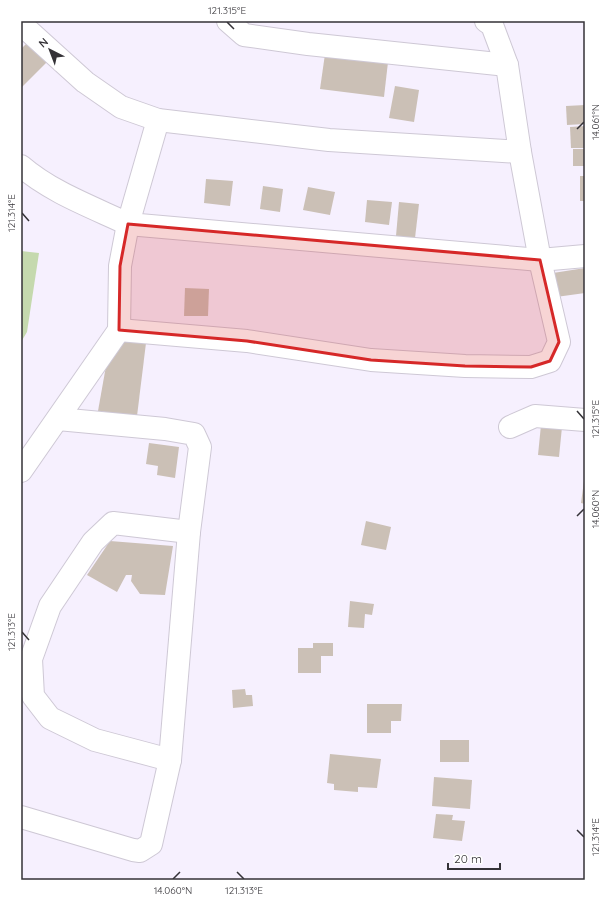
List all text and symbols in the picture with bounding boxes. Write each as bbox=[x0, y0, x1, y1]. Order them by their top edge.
text: 121.315°E bbox=[208, 4, 246, 17]
north arrow bbox=[30, 30, 70, 70]
text: N bbox=[36, 35, 51, 50]
text: 14.061°N bbox=[589, 104, 602, 140]
text: 121.314°E bbox=[5, 194, 18, 232]
text: 121.315°E bbox=[589, 400, 602, 438]
text: 14.060°N bbox=[589, 490, 602, 528]
text: 121.313°E bbox=[5, 613, 18, 651]
text: 121.314°E bbox=[589, 818, 602, 856]
scale bar bbox=[448, 845, 500, 871]
text: 20 m bbox=[454, 851, 482, 866]
text: 14.060°N bbox=[154, 884, 192, 897]
text: 121.313°E bbox=[225, 884, 263, 897]

